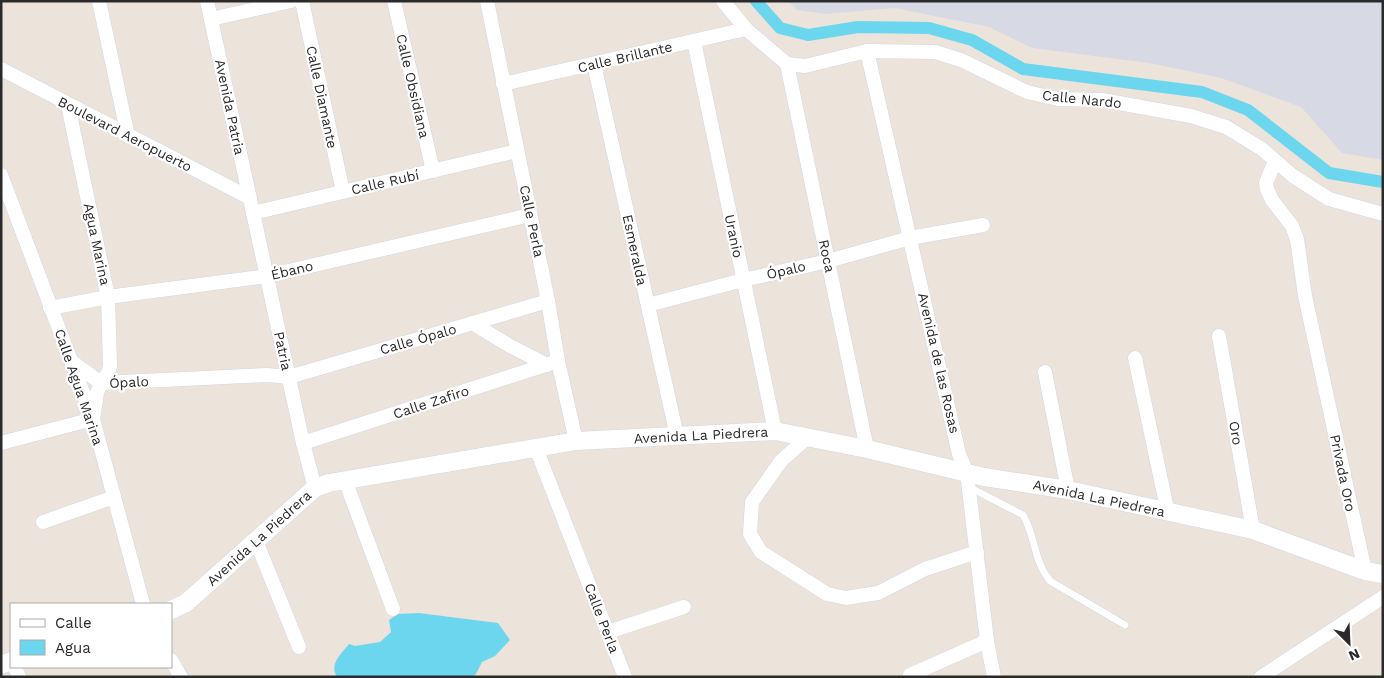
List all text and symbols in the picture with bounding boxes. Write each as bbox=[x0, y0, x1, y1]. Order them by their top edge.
street label: Calle Obsidiana bbox=[393, 32, 433, 140]
street label: Calle Brillante bbox=[576, 38, 674, 76]
street label: Calle Diamante bbox=[303, 44, 341, 150]
street label: Avenida Patria bbox=[212, 58, 248, 156]
street label: Calle Nardo bbox=[1042, 87, 1122, 111]
street label: Boulevard Aeropuerto bbox=[55, 93, 195, 175]
street label: Calle Rubí bbox=[349, 166, 421, 198]
street label: Calle Perla bbox=[517, 183, 547, 259]
street label: Agua Marina bbox=[80, 201, 114, 287]
street label: Esmeralda bbox=[620, 213, 650, 287]
street label: Uranio bbox=[722, 213, 746, 259]
street label: Roca bbox=[816, 238, 838, 274]
street label: Ébano bbox=[269, 257, 315, 283]
street label: Ópalo bbox=[765, 258, 807, 282]
street label: Avenida de las Rosas bbox=[915, 291, 963, 435]
street label: Calle Ópalo bbox=[378, 320, 458, 358]
street label: Calle Agua Marina bbox=[52, 327, 106, 447]
street label: Patria bbox=[271, 330, 295, 372]
street label: Ópalo bbox=[109, 373, 149, 391]
street label: Calle Zafiro bbox=[391, 382, 471, 422]
street label: Oro bbox=[1226, 420, 1246, 446]
street label: Avenida La Piedrera bbox=[633, 423, 769, 447]
street label: Privada Oro bbox=[1327, 433, 1359, 513]
street label: Avenida La Piedrera bbox=[1032, 476, 1167, 520]
street label: Avenida La Piedrera bbox=[204, 487, 314, 589]
street label: Calle Perla bbox=[581, 581, 623, 655]
legend bbox=[10, 603, 172, 668]
text: Calle bbox=[55, 614, 92, 632]
north arrow bbox=[1324, 618, 1374, 668]
text: Agua bbox=[55, 639, 91, 657]
text: N bbox=[1346, 645, 1362, 664]

